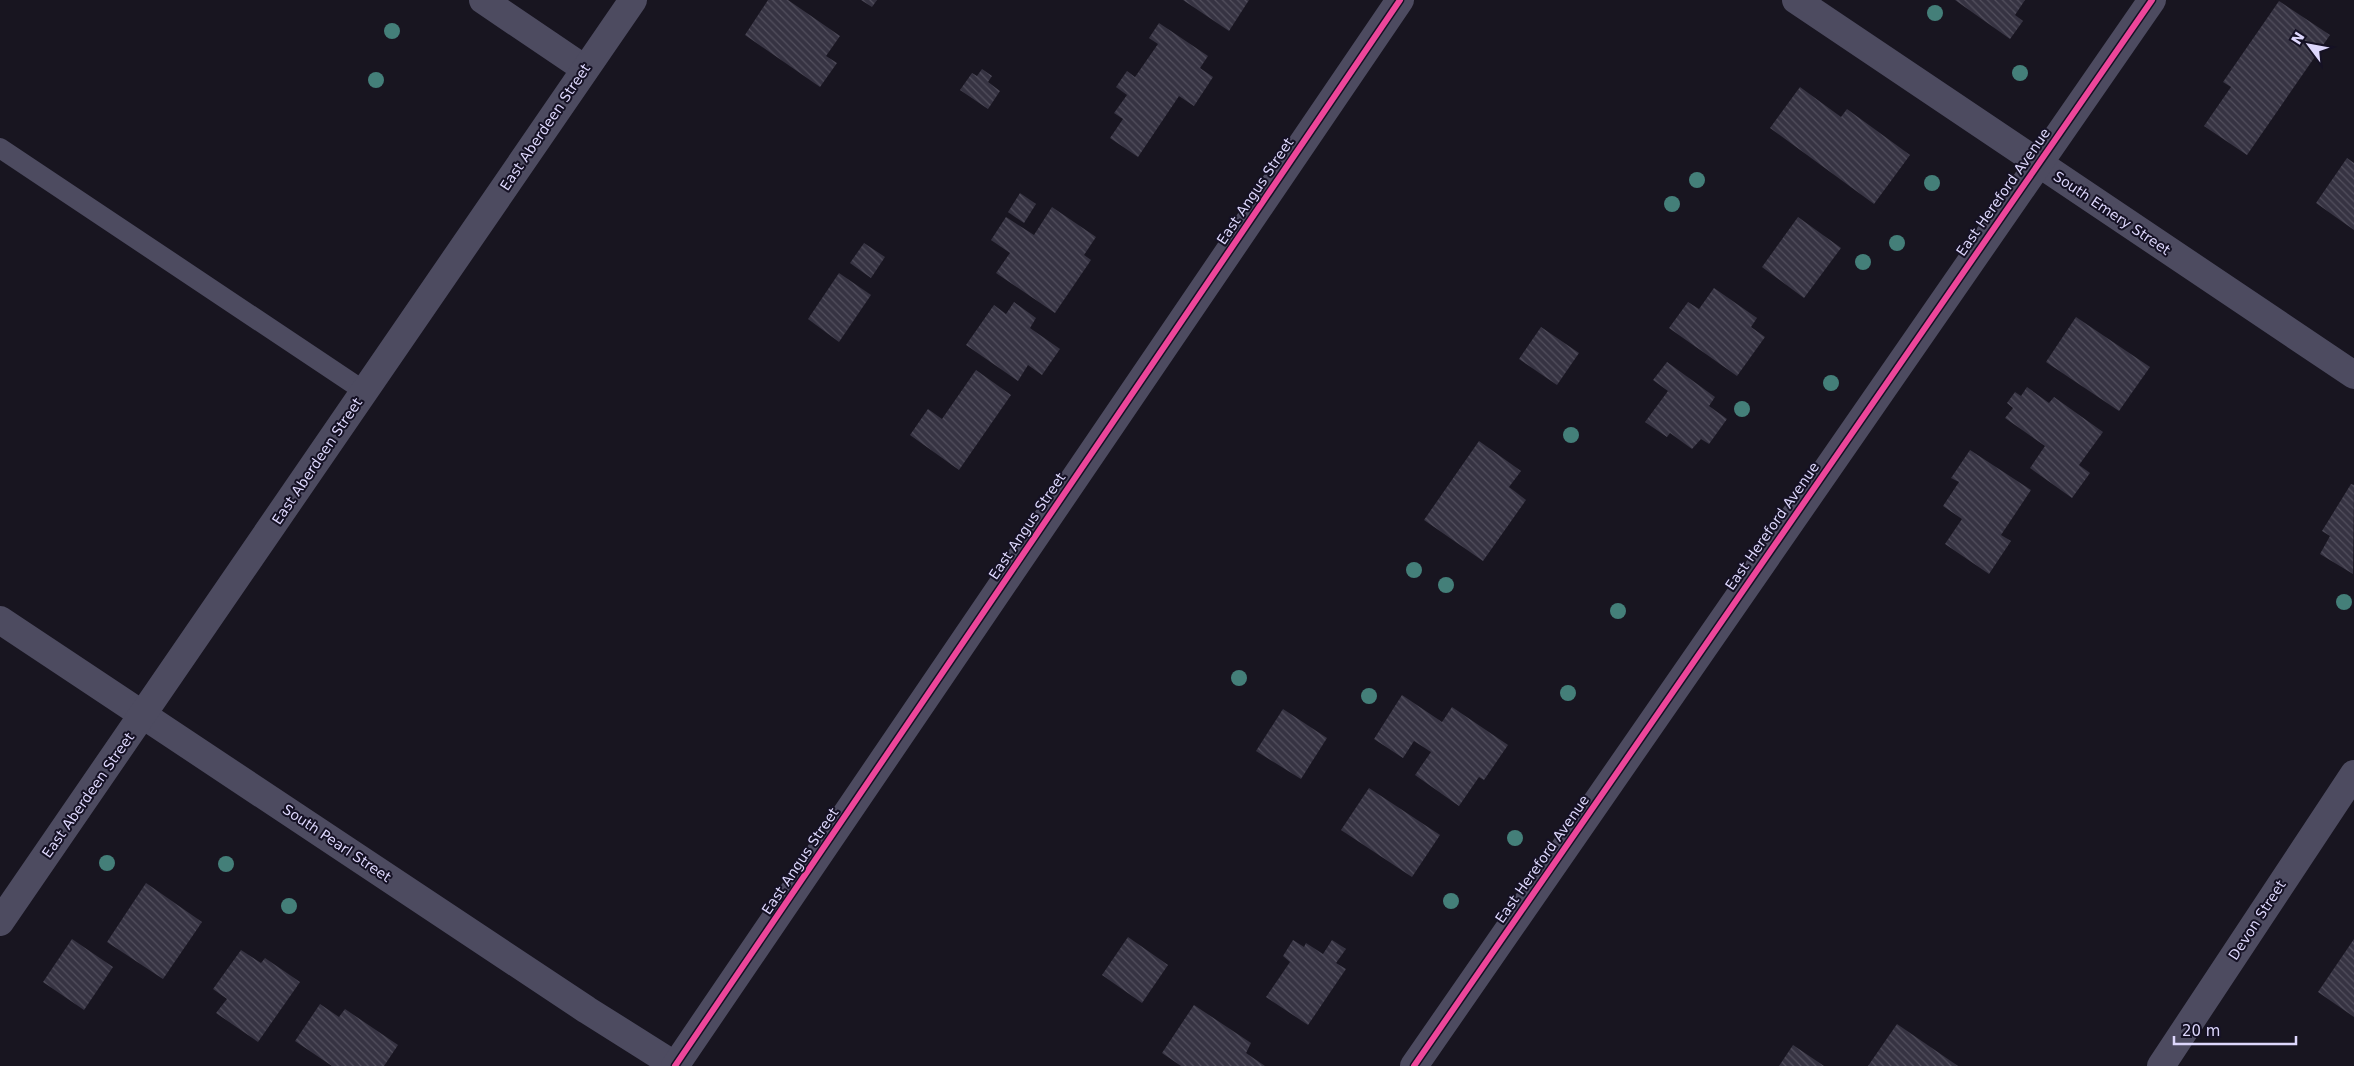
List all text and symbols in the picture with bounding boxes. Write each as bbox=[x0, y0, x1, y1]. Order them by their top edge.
north arrow bbox=[2284, 20, 2334, 70]
text: N bbox=[2288, 29, 2308, 47]
street label: East Aberdeen Street bbox=[497, 60, 594, 193]
street label: East Hereford Avenue bbox=[1953, 125, 2053, 259]
street label: East Angus Street bbox=[1213, 134, 1297, 247]
street label: South Emery Street bbox=[2051, 168, 2174, 258]
street label: East Aberdeen Street bbox=[269, 394, 366, 527]
street label: East Hereford Avenue bbox=[1722, 459, 1822, 593]
street label: East Angus Street bbox=[985, 469, 1069, 582]
street label: East Aberdeen Street bbox=[39, 729, 138, 861]
street label: East Hereford Avenue bbox=[1492, 792, 1592, 926]
street label: South Pearl Street bbox=[280, 801, 394, 885]
street label: East Angus Street bbox=[758, 804, 842, 917]
street label: Devon Street bbox=[2225, 877, 2289, 963]
scale bar bbox=[2174, 1014, 2296, 1046]
text: 20 m bbox=[2182, 1022, 2220, 1040]

